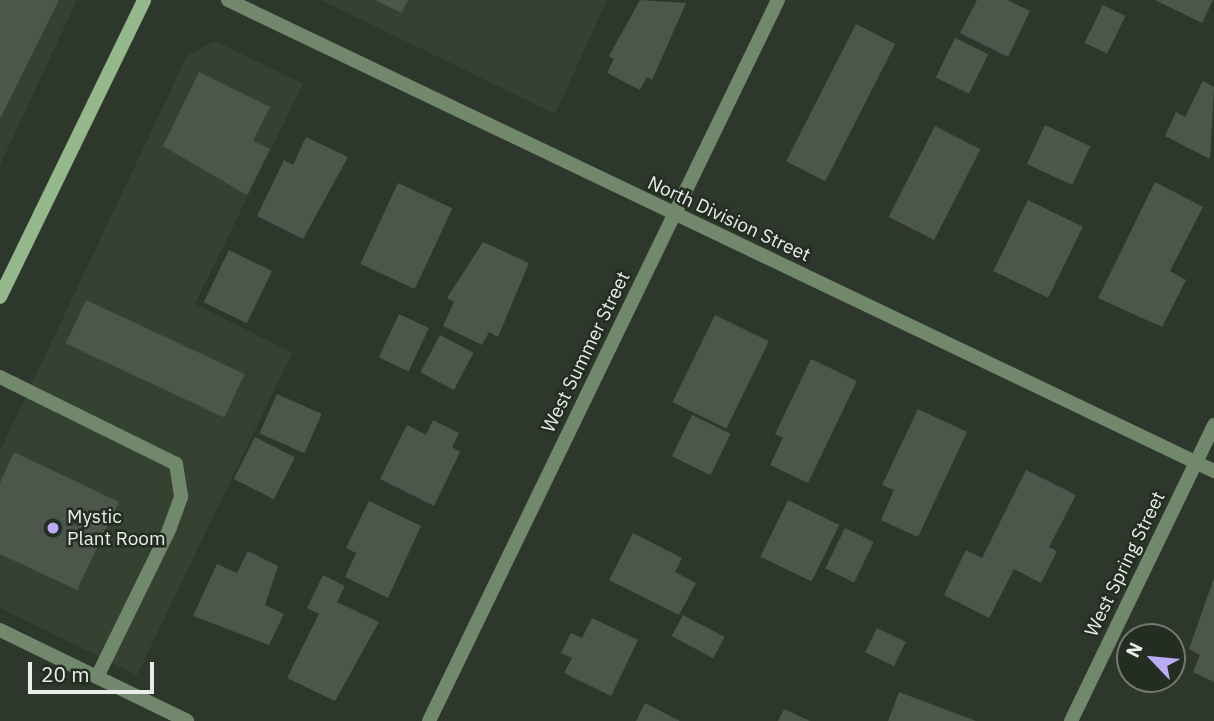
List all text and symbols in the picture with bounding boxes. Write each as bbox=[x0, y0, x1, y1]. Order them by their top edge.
street label: North Division Street bbox=[644, 171, 814, 267]
street label: West Summer Street bbox=[537, 268, 635, 436]
street label: West Spring Street bbox=[1080, 488, 1170, 640]
place label: Mystic Plant Room bbox=[67, 506, 166, 550]
marker: Mystic Plant Room bbox=[45, 520, 61, 536]
north arrow bbox=[1116, 623, 1186, 693]
text: N bbox=[1120, 638, 1148, 661]
scale bar bbox=[32, 648, 158, 692]
text: 20 m bbox=[41, 660, 90, 688]

